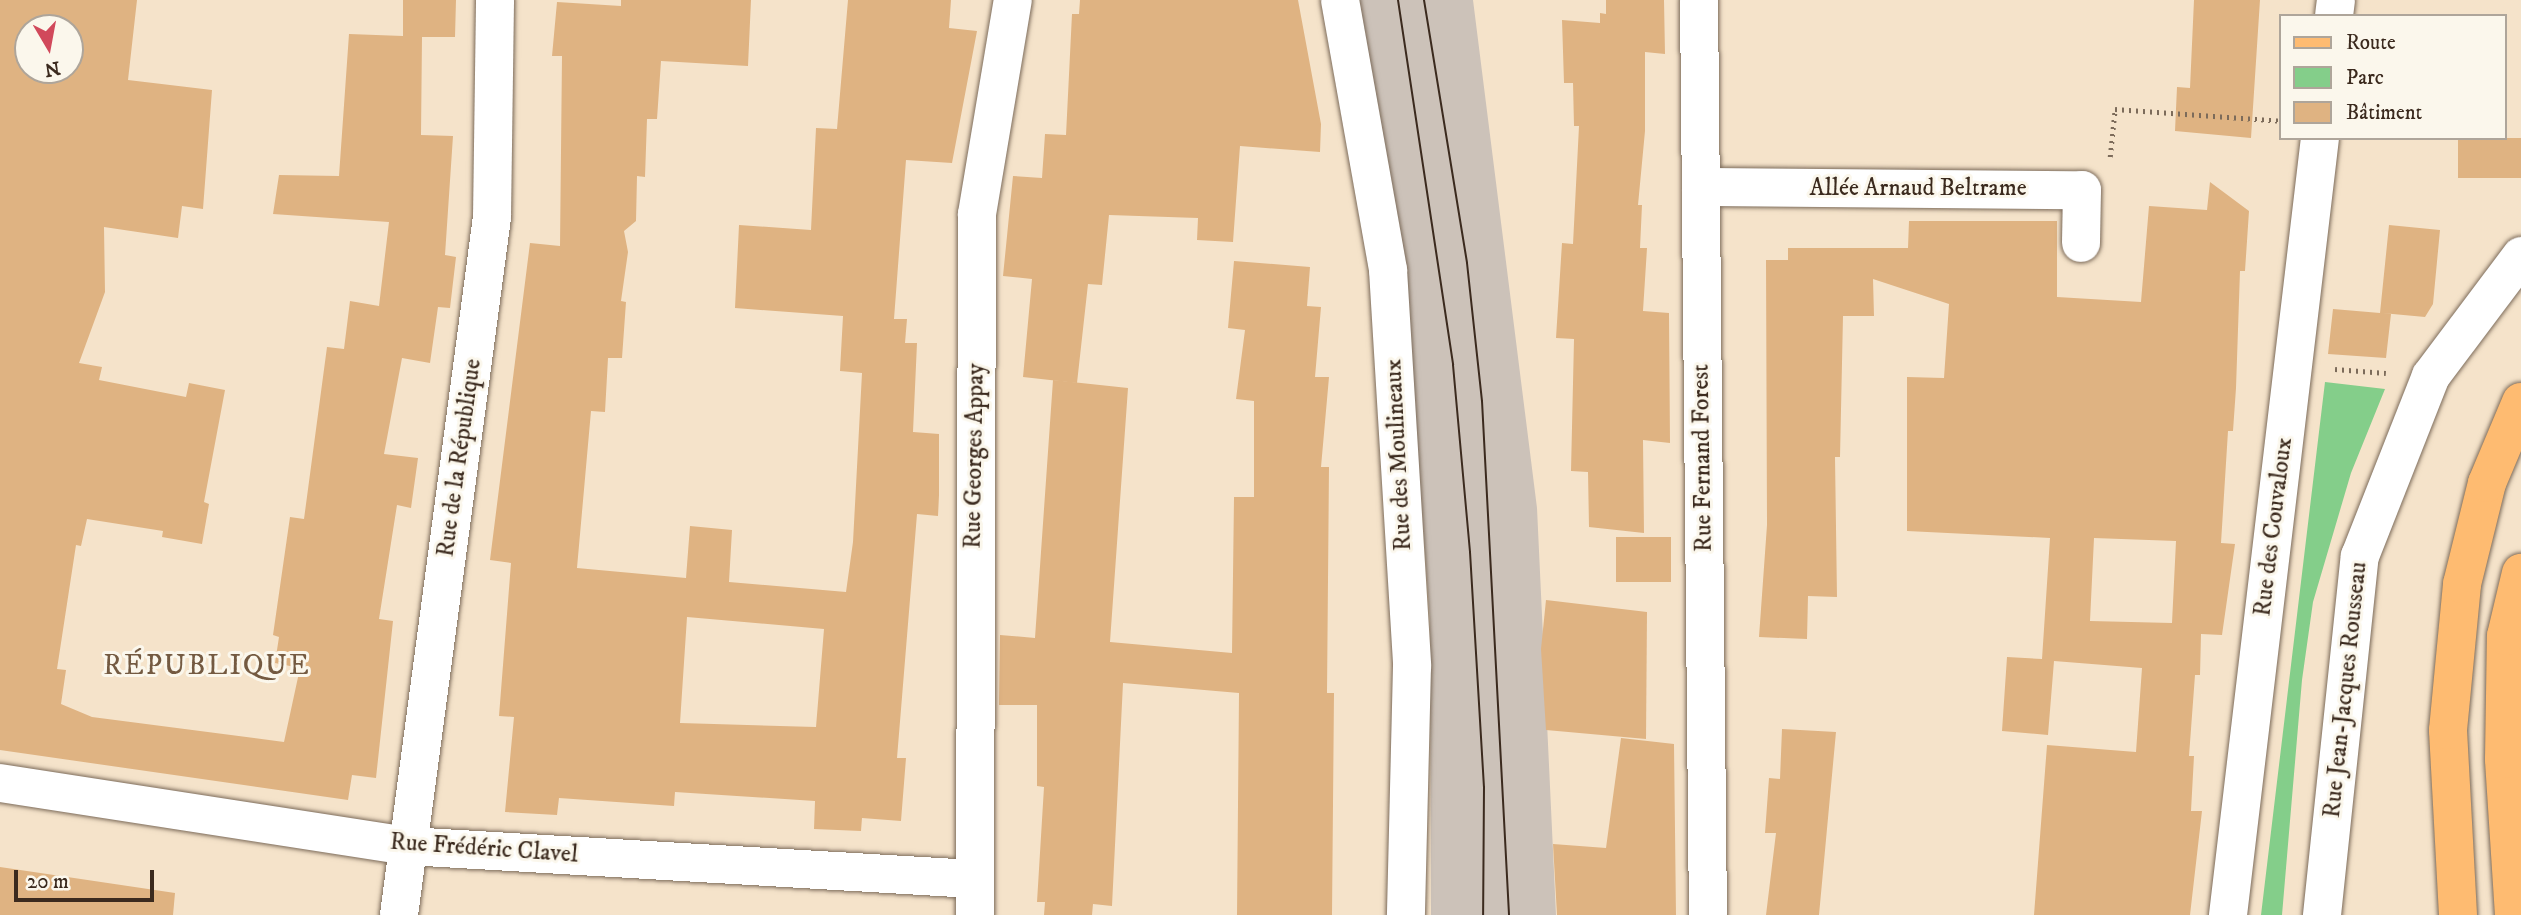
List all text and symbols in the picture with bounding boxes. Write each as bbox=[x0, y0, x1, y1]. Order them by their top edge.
north arrow bbox=[14, 14, 84, 84]
legend bbox=[2280, 14, 2507, 140]
text: Route bbox=[2346, 30, 2396, 56]
text: N bbox=[43, 56, 62, 81]
text: Parc bbox=[2346, 65, 2384, 91]
text: Bâtiment bbox=[2346, 100, 2422, 126]
street label: Allée Arnaud Beltrame bbox=[1809, 175, 2027, 203]
street label: Rue de la République bbox=[432, 357, 488, 559]
street label: Rue des Moulineaux bbox=[1380, 358, 1418, 552]
street label: Rue Georges Appay bbox=[959, 363, 991, 549]
street label: Rue Fernand Forest bbox=[1687, 364, 1719, 552]
street label: Rue des Couvaloux bbox=[2249, 436, 2299, 618]
street label: Rue Jean-Jacques Rousseau bbox=[2318, 561, 2374, 819]
district label: RÉPUBLIQUE bbox=[105, 649, 309, 683]
street label: Rue Frédéric Clavel bbox=[389, 828, 579, 870]
scale bar bbox=[18, 856, 158, 900]
text: 20 m bbox=[27, 869, 69, 895]

